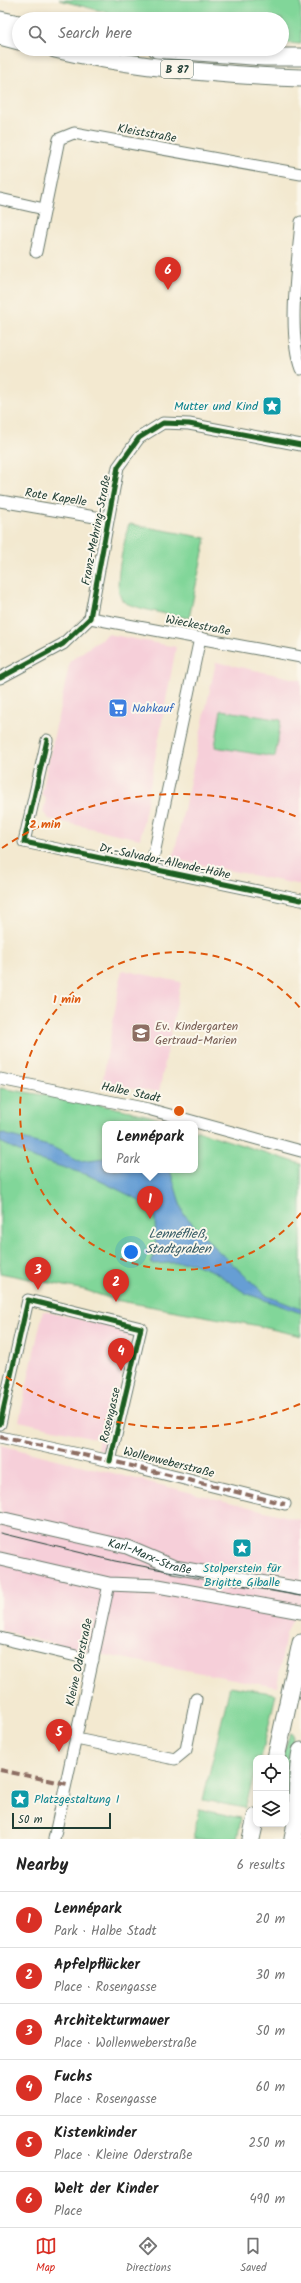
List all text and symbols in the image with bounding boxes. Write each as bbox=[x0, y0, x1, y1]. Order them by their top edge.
search box bbox=[12, 12, 289, 56]
text: Search here bbox=[58, 22, 132, 46]
icon: search bbox=[26, 23, 48, 45]
road number: B 87 bbox=[161, 60, 193, 78]
street label: Kleiststraße bbox=[116, 119, 179, 148]
pin: 6 bbox=[155, 257, 181, 290]
place icon: Mutter und Kind bbox=[261, 395, 283, 417]
place label: Mutter und Kind bbox=[174, 397, 259, 416]
street label: Franz-Mehring-Straße bbox=[76, 473, 117, 587]
street label: Rote Kapelle bbox=[24, 483, 89, 512]
street label: Wieckestraße bbox=[164, 610, 233, 641]
supermarket icon: Nahkauf bbox=[107, 697, 129, 719]
place label: Nahkauf bbox=[132, 699, 175, 718]
text: 2 min bbox=[29, 815, 61, 834]
street label: Dr.-Salvador-Allende-Höhe bbox=[97, 838, 233, 885]
text: 1 min bbox=[53, 990, 81, 1009]
place label: Ev. Kindergarten Gertraud-Marien bbox=[155, 1017, 238, 1050]
school or university icon: Ev. Kindergarten Gertraud-Marien bbox=[130, 1022, 152, 1044]
street label: Halbe Stadt bbox=[99, 1077, 163, 1108]
centre of rings bbox=[172, 1104, 186, 1118]
popup bbox=[102, 1121, 198, 1173]
text: Lennépark bbox=[116, 1125, 184, 1149]
text: Park bbox=[116, 1149, 140, 1170]
pin: 1 bbox=[137, 1186, 163, 1219]
water label: Lennéfließ, Stadtgraben bbox=[145, 1224, 212, 1260]
your location bbox=[121, 1242, 141, 1262]
pin: 3 bbox=[25, 1257, 51, 1290]
pin: 2 bbox=[103, 1269, 129, 1302]
pin: 4 bbox=[108, 1338, 134, 1371]
street label: Rosengasse bbox=[95, 1385, 126, 1445]
street label: Wollenweberstraße bbox=[121, 1442, 217, 1483]
street label: Karl-Marx-Straße bbox=[106, 1534, 194, 1580]
place icon: Stolperstein für Brigitte Giballe bbox=[231, 1537, 253, 1559]
place label: Stolperstein für Brigitte Giballe bbox=[203, 1559, 282, 1592]
street label: Kleine Oderstraße bbox=[61, 1616, 98, 1708]
pin: 5 bbox=[46, 1719, 72, 1752]
map controls bbox=[253, 1755, 289, 1827]
button: locate bbox=[253, 1755, 289, 1791]
place icon: Platzgestaltung I bbox=[9, 1788, 31, 1810]
place label: Platzgestaltung I bbox=[34, 1790, 120, 1809]
button: layers bbox=[253, 1791, 289, 1827]
scale bar bbox=[12, 1811, 111, 1830]
text: 50 m bbox=[18, 1811, 43, 1829]
text: Nearby bbox=[16, 1852, 68, 1879]
text: 6 results bbox=[237, 1855, 285, 1876]
text: Lennépark bbox=[54, 1897, 122, 1921]
text: 1 bbox=[27, 1909, 31, 1930]
text: 20 m bbox=[255, 1909, 285, 1930]
text: Park · Halbe Stadt bbox=[54, 1921, 157, 1942]
text: Apfelpflücker bbox=[54, 1953, 140, 1977]
text: 2 bbox=[25, 1965, 33, 1986]
text: 30 m bbox=[256, 1965, 285, 1986]
text: Place · Rosengasse bbox=[54, 1977, 156, 1998]
text: Architekturmauer bbox=[54, 2009, 170, 2033]
text: 3 bbox=[25, 2021, 33, 2042]
text: 50 m bbox=[256, 2021, 285, 2042]
text: Place · Wollenweberstraße bbox=[54, 2033, 197, 2054]
text: Fuchs bbox=[54, 2065, 92, 2089]
text: 4 bbox=[25, 2077, 33, 2098]
text: 60 m bbox=[256, 2077, 285, 2098]
text: Place · Rosengasse bbox=[54, 2089, 156, 2110]
text: Kistenkinder bbox=[54, 2121, 137, 2145]
text: 5 bbox=[26, 2133, 32, 2154]
text: 250 m bbox=[248, 2133, 285, 2154]
text: Place · Kleine Oderstraße bbox=[54, 2145, 192, 2166]
text: Welt der Kinder bbox=[54, 2177, 158, 2201]
text: 6 bbox=[25, 2189, 33, 2210]
text: 490 m bbox=[249, 2189, 285, 2210]
text: Place bbox=[54, 2201, 82, 2222]
tab: Map bbox=[35, 2235, 57, 2277]
tab: Directions bbox=[126, 2235, 171, 2277]
tab: Saved bbox=[240, 2235, 266, 2277]

